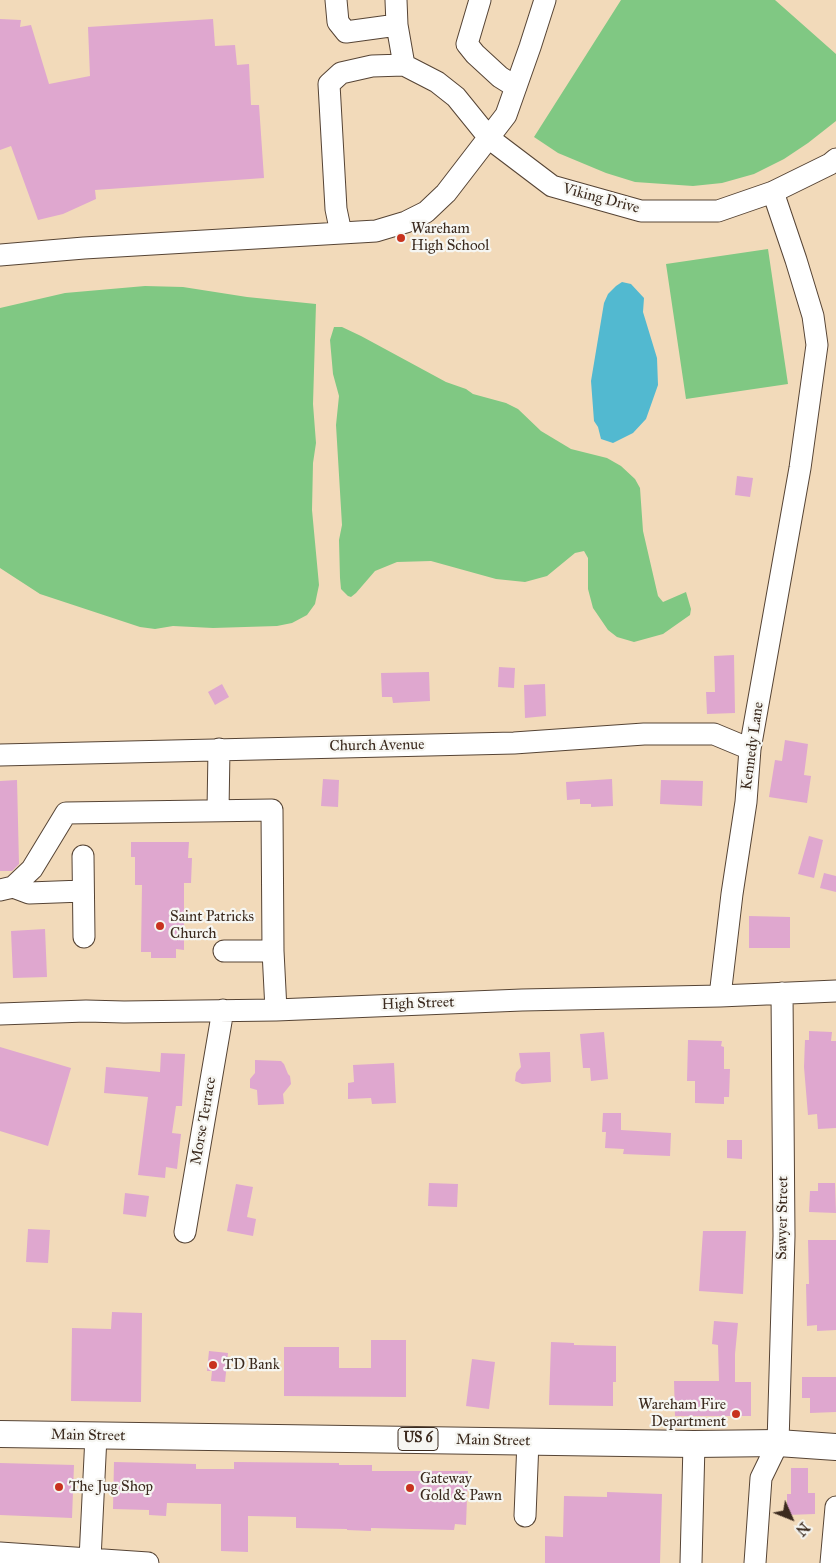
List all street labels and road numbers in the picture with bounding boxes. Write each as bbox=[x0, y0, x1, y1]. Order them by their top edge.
street label: Viking Drive bbox=[561, 180, 641, 218]
street label: Kennedy Lane bbox=[738, 701, 768, 791]
street label: Church Avenue bbox=[329, 736, 425, 756]
street label: High Street bbox=[381, 994, 455, 1014]
street label: Morse Terrace bbox=[187, 1076, 221, 1166]
street label: Sawyer Street bbox=[773, 1176, 793, 1260]
street label: Main Street bbox=[51, 1426, 125, 1446]
road number: US 6 bbox=[398, 1428, 438, 1450]
street label: Main Street bbox=[456, 1431, 530, 1451]

